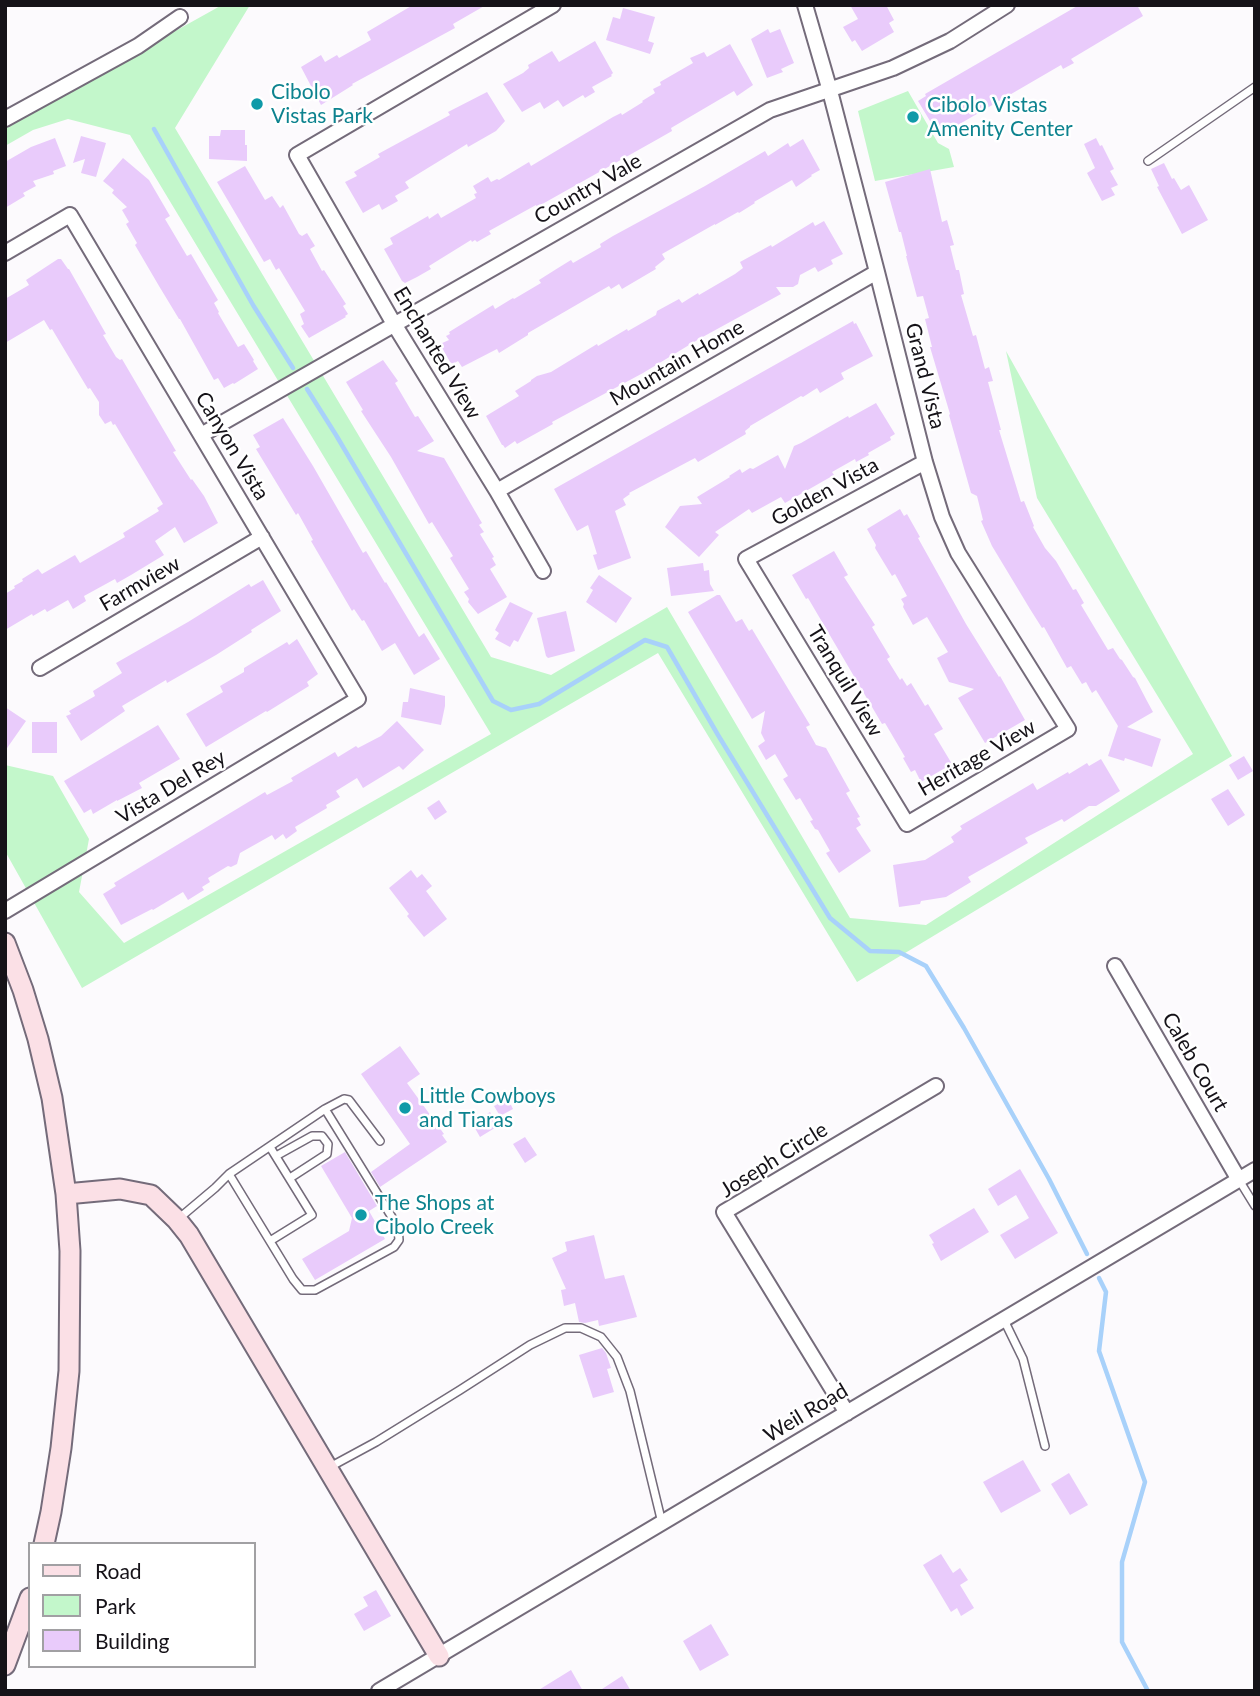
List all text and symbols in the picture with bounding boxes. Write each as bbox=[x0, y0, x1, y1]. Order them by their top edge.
place label: Cibolo Vistas Park bbox=[271, 79, 373, 129]
place label: Cibolo Vistas Amenity Center bbox=[927, 92, 1073, 142]
marker: Cibolo Vistas Park bbox=[249, 96, 265, 112]
marker: Cibolo Vistas Amenity Center bbox=[905, 109, 921, 125]
street label: Country Vale bbox=[530, 148, 646, 230]
street label: Enchanted View bbox=[388, 282, 486, 424]
street label: Mountain Home bbox=[606, 314, 748, 412]
street label: Grand Vista bbox=[900, 320, 950, 432]
street label: Canyon Vista bbox=[190, 387, 274, 505]
street label: Golden Vista bbox=[767, 452, 883, 532]
street label: Farmview bbox=[95, 551, 185, 617]
street label: Tranquil View bbox=[802, 621, 888, 741]
street label: Heritage View bbox=[914, 714, 1040, 802]
street label: Vista Del Rey bbox=[112, 745, 230, 829]
street label: Caleb Court bbox=[1157, 1008, 1233, 1116]
place label: Little Cowboys and Tiaras bbox=[419, 1083, 556, 1133]
marker: Little Cowboys and Tiaras bbox=[397, 1100, 413, 1116]
street label: Joseph Circle bbox=[716, 1117, 832, 1203]
place label: The Shops at Cibolo Creek bbox=[375, 1190, 494, 1240]
marker: The Shops at Cibolo Creek bbox=[353, 1207, 369, 1223]
street label: Weil Road bbox=[759, 1378, 853, 1448]
legend bbox=[28, 1542, 256, 1668]
text: Road bbox=[95, 1558, 142, 1583]
text: Park bbox=[95, 1593, 136, 1618]
text: Building bbox=[95, 1628, 170, 1653]

